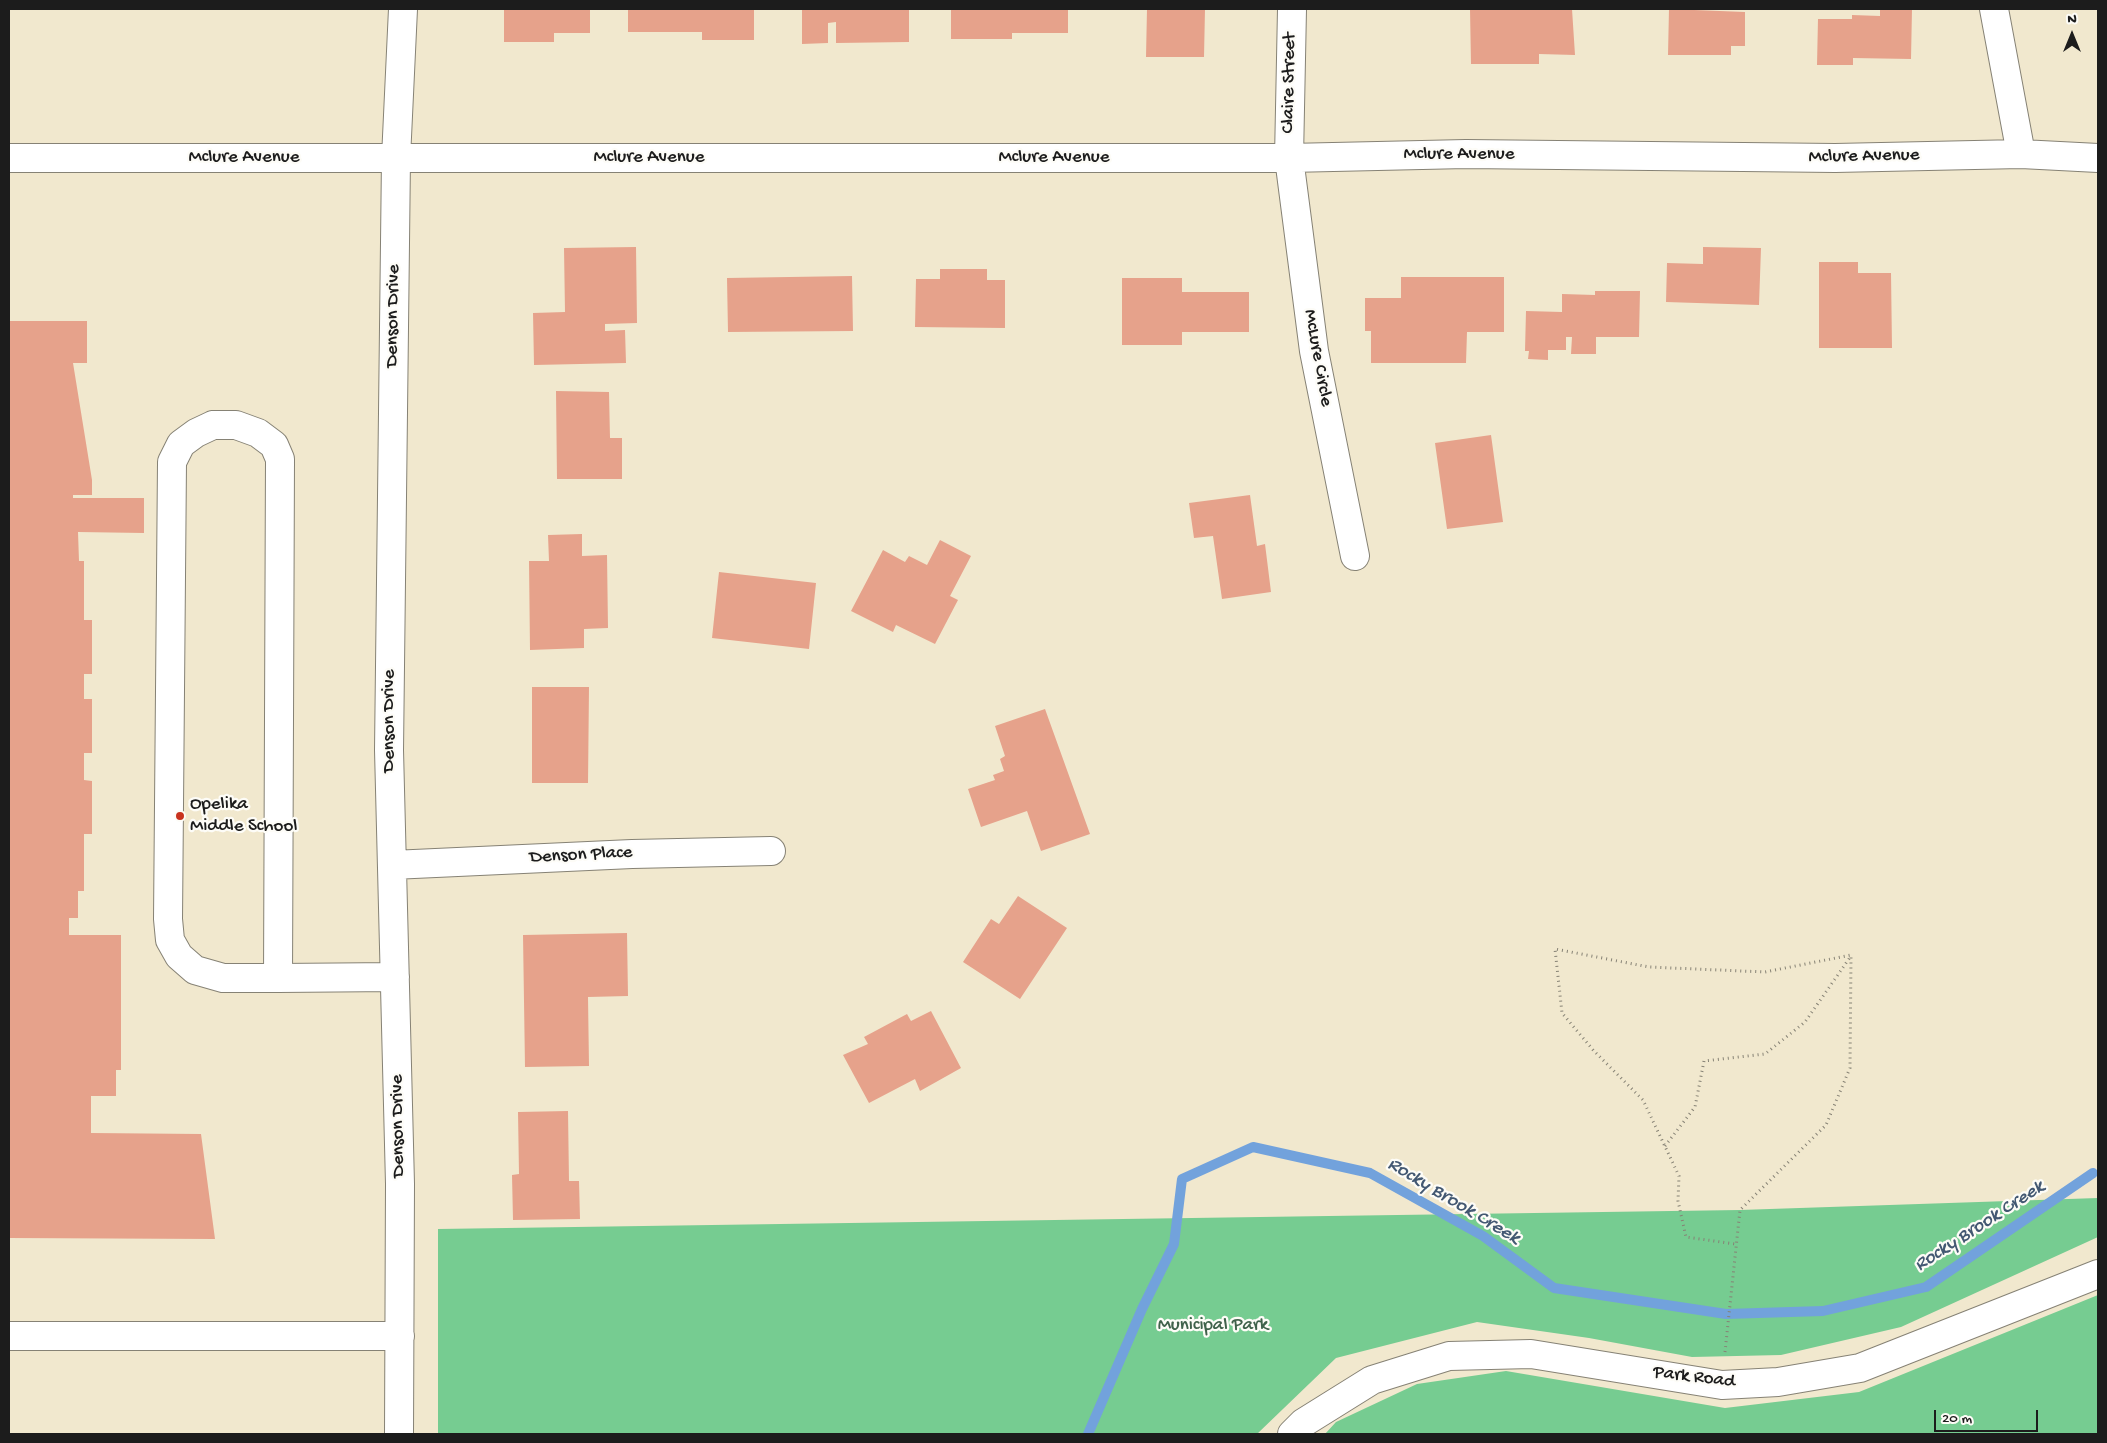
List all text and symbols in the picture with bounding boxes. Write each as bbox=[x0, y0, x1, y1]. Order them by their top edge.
north arrow bbox=[2047, 10, 2097, 60]
text: N bbox=[2067, 11, 2077, 28]
street label: Claire Street bbox=[1278, 32, 1302, 134]
street label: Mclure Avenue bbox=[1404, 144, 1514, 166]
street label: Mclure Avenue bbox=[1808, 145, 1920, 169]
street label: Mclure Avenue bbox=[189, 147, 299, 169]
street label: Mclure Avenue bbox=[594, 147, 704, 169]
street label: Mclure Avenue bbox=[999, 147, 1109, 169]
street label: Denson Drive bbox=[382, 264, 406, 368]
street label: McLure Circle bbox=[1297, 308, 1337, 408]
street label: Denson Drive bbox=[379, 669, 401, 773]
place label: Opelika Middle School bbox=[190, 794, 297, 838]
marker: Opelika Middle School bbox=[174, 810, 186, 822]
street label: Denson Place bbox=[529, 842, 633, 870]
street label: Denson Drive bbox=[387, 1074, 411, 1178]
water label: Rocky Brook Creek bbox=[1382, 1153, 1524, 1251]
water label: Rocky Brook Creek bbox=[1910, 1176, 2050, 1278]
park label: Municipal Park bbox=[1158, 1315, 1268, 1337]
street label: Park Road bbox=[1652, 1362, 1736, 1394]
scale bar bbox=[1937, 1400, 2041, 1432]
text: 20 m bbox=[1942, 1410, 1972, 1428]

